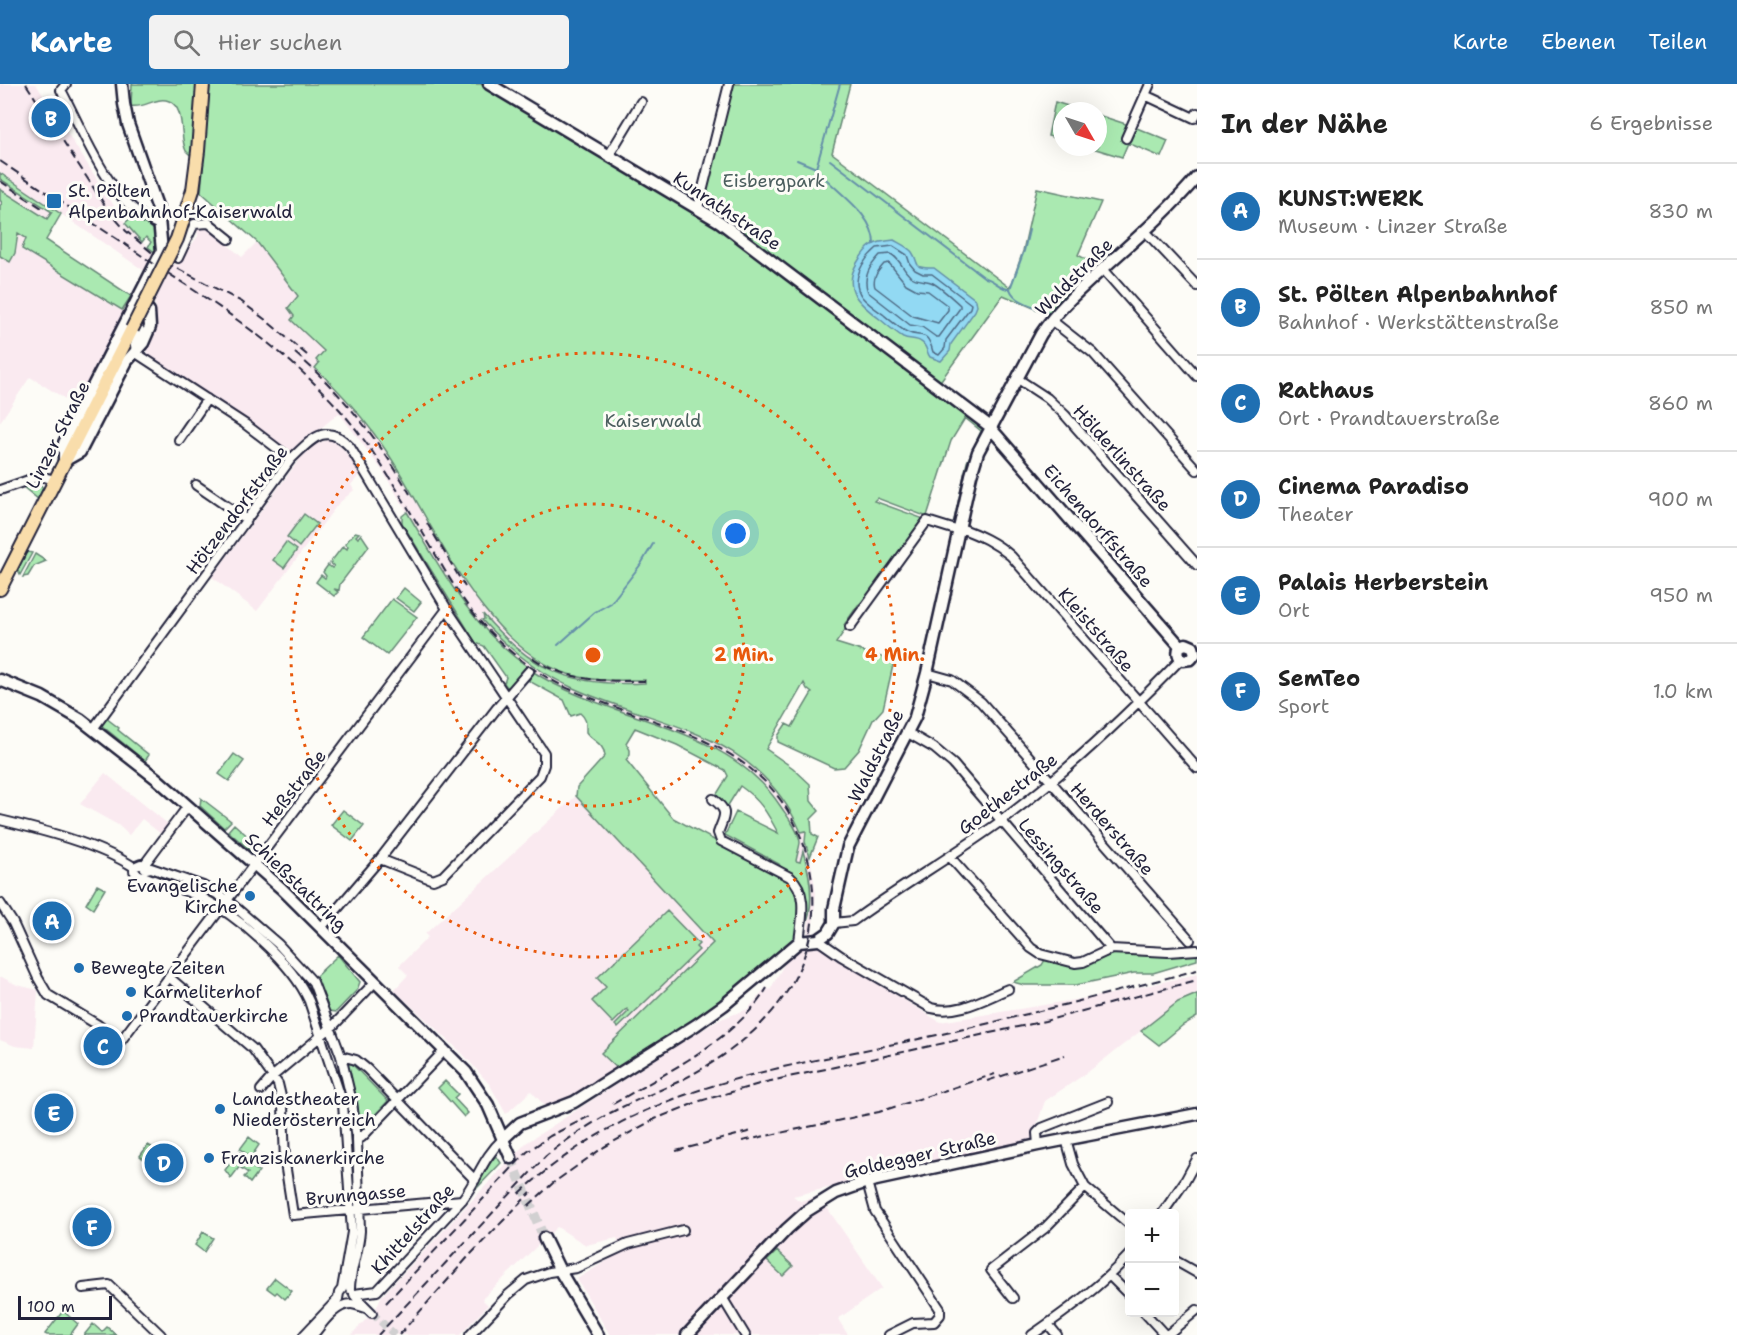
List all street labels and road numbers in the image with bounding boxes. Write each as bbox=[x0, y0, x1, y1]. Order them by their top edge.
street label: Kunrathstraße bbox=[668, 166, 786, 256]
street label: Waldstraße bbox=[1030, 233, 1118, 321]
street label: Linzer Straße bbox=[21, 377, 95, 493]
street label: Hölderlinstraße bbox=[1068, 399, 1176, 517]
street label: Hötzendorfstraße bbox=[181, 441, 293, 579]
street label: Eichendorffstraße bbox=[1038, 459, 1158, 593]
street label: Kleiststraße bbox=[1053, 583, 1139, 677]
street label: Waldstraße bbox=[842, 706, 910, 806]
street label: Heßstraße bbox=[256, 745, 332, 831]
street label: Goethestraße bbox=[953, 748, 1063, 840]
street label: Herderstraße bbox=[1065, 777, 1159, 881]
street label: Lessingstraße bbox=[1013, 813, 1109, 919]
street label: Schießstattring bbox=[240, 827, 352, 937]
street label: Goldegger Straße bbox=[842, 1126, 998, 1184]
street label: Brunngasse bbox=[305, 1179, 407, 1211]
street label: Khittelstraße bbox=[366, 1179, 460, 1279]

